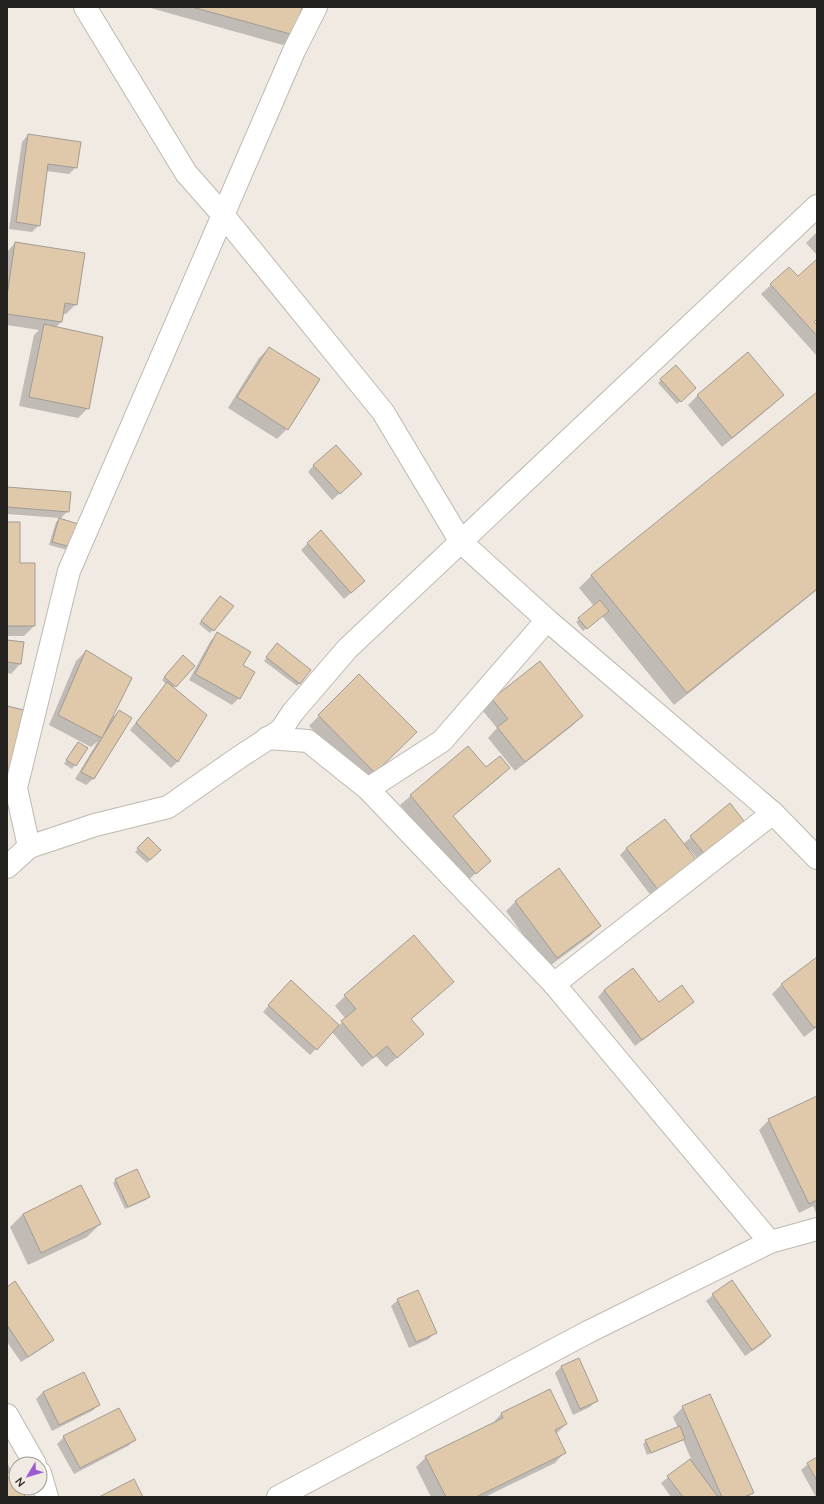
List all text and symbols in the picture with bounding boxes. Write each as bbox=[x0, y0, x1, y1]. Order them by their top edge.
north arrow bbox=[8, 1456, 48, 1496]
text: N bbox=[12, 1475, 28, 1490]

